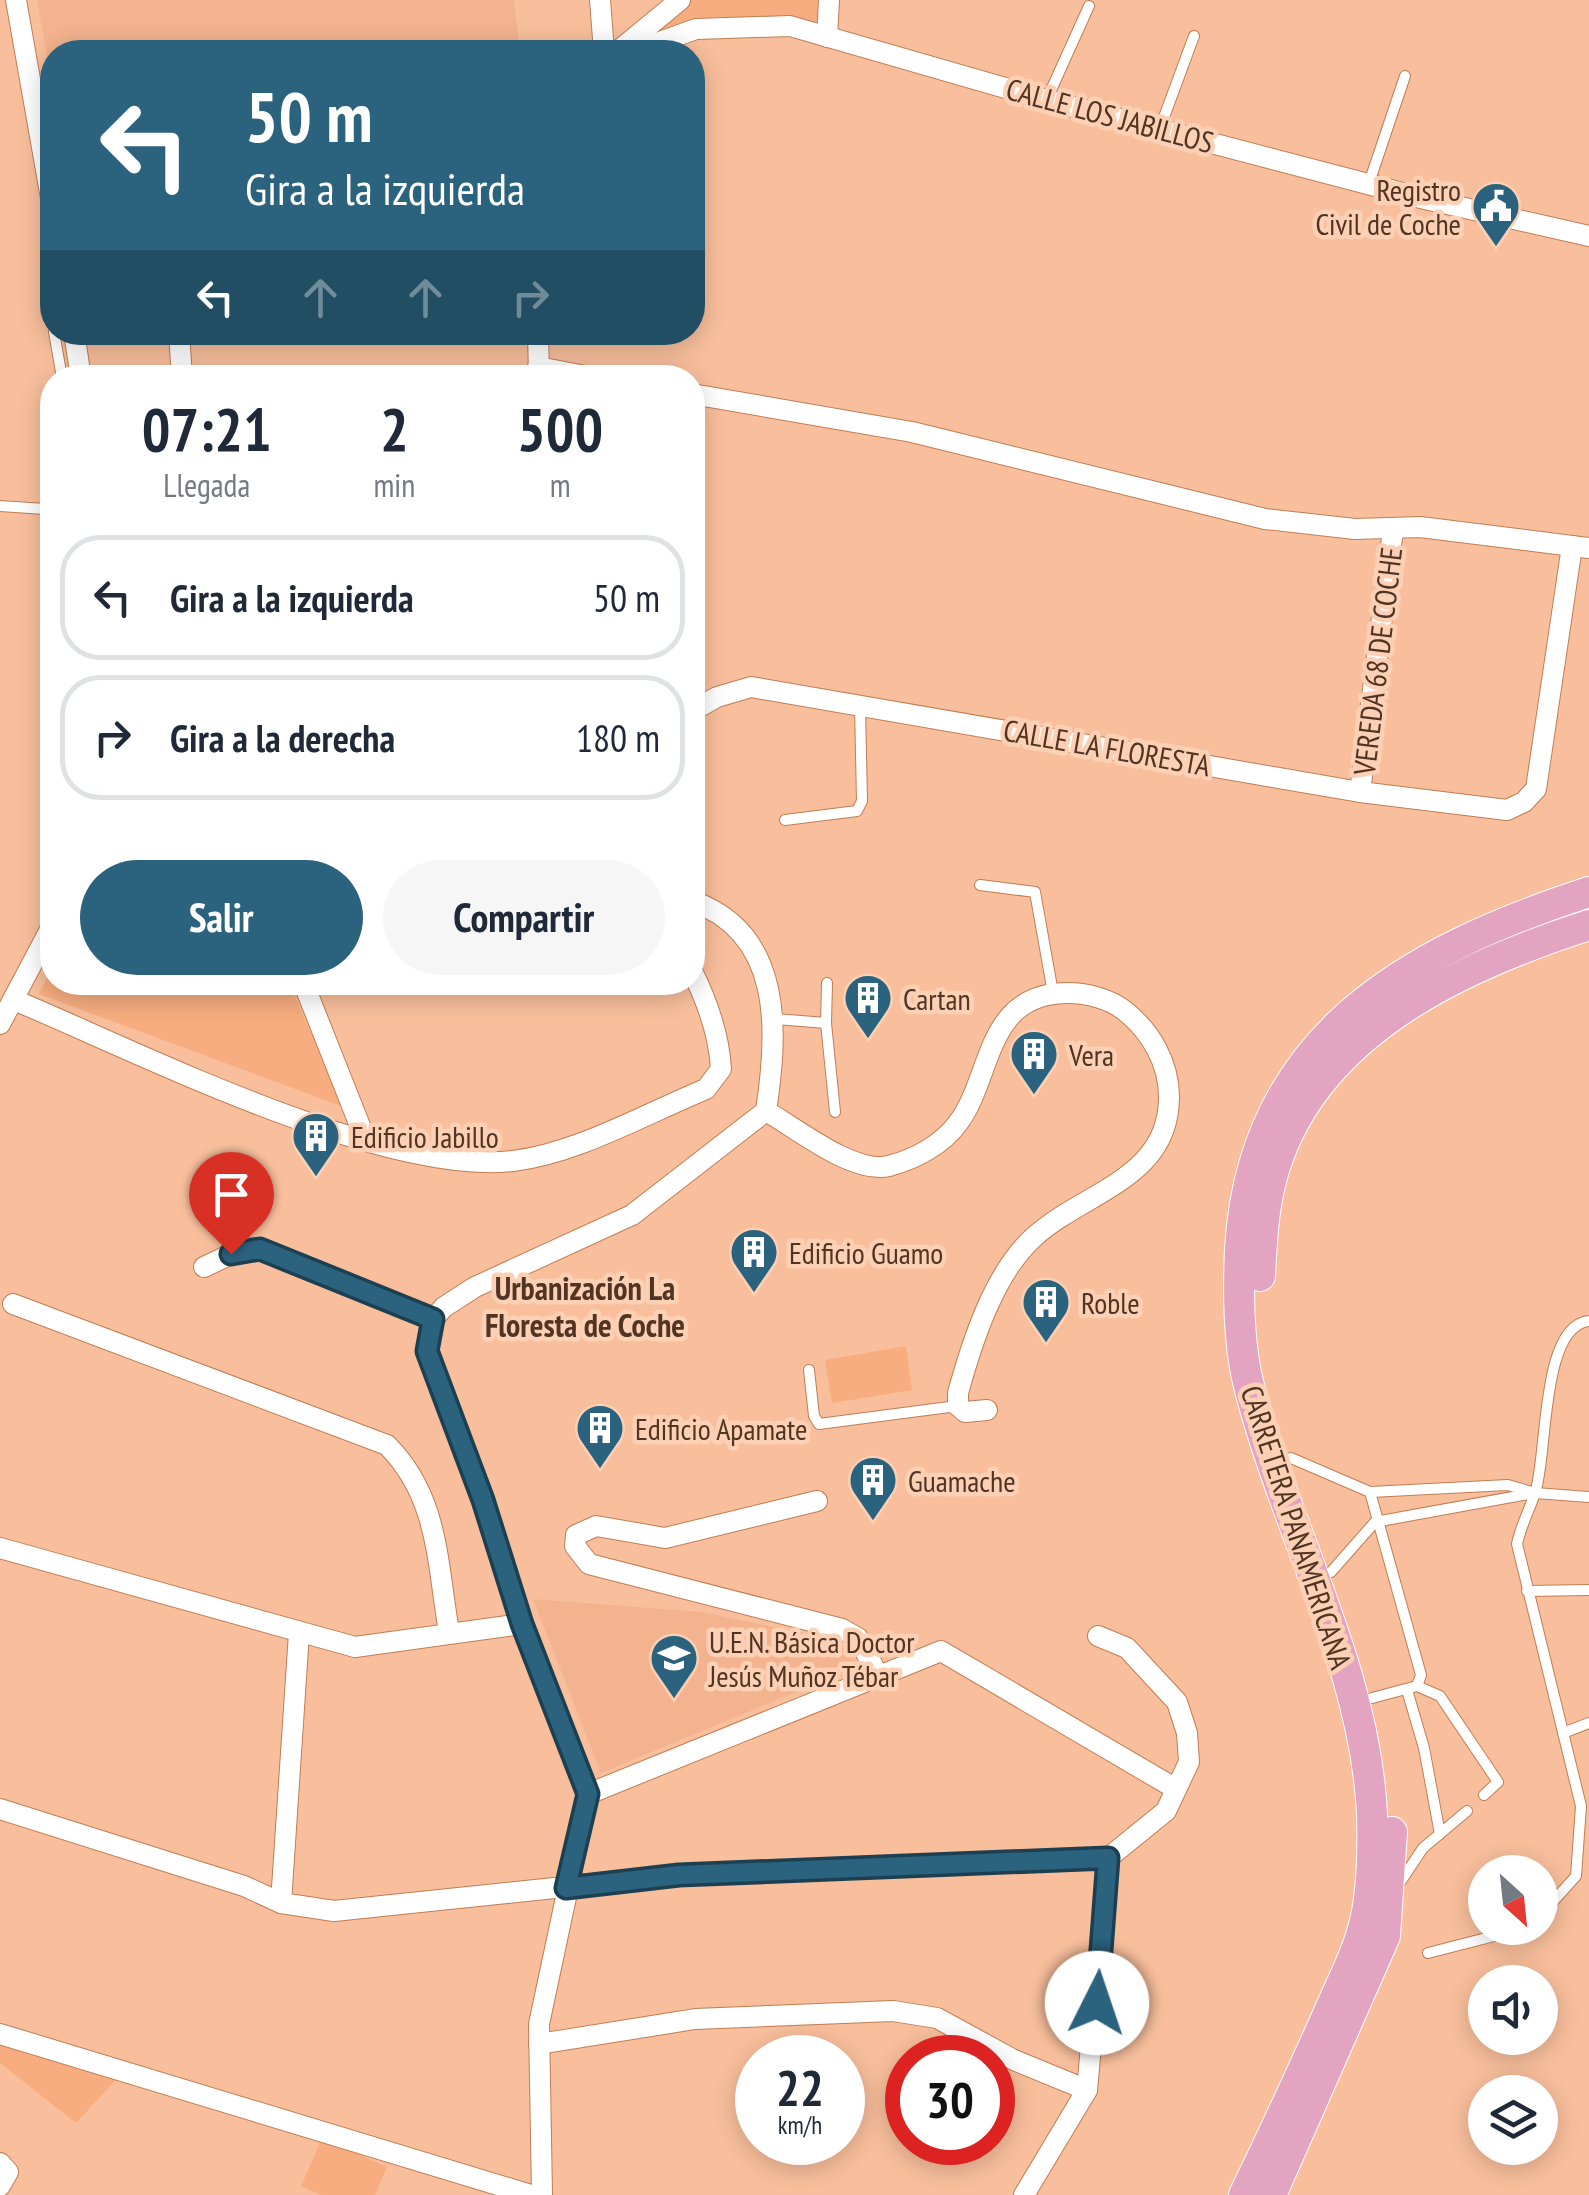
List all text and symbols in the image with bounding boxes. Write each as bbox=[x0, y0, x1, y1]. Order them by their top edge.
street label: CALLE LOS JABILLOS bbox=[1002, 69, 1218, 161]
text: 50 m bbox=[245, 71, 373, 161]
icon: left bbox=[80, 80, 210, 210]
text: Gira a la izquierda bbox=[245, 159, 525, 217]
place label: Registro Civil de Coche bbox=[1315, 170, 1461, 243]
public building icon: Registro Civil de Coche bbox=[1470, 180, 1522, 248]
icon: left bbox=[188, 270, 243, 325]
icon: ahead bbox=[293, 270, 348, 325]
icon: ahead bbox=[398, 270, 453, 325]
icon: right bbox=[503, 270, 558, 325]
text: 07:21 bbox=[142, 390, 272, 468]
text: 2 bbox=[380, 390, 409, 468]
text: 500 bbox=[517, 390, 603, 468]
text: Llegada bbox=[163, 464, 250, 506]
text: min bbox=[373, 464, 415, 506]
text: m bbox=[550, 464, 571, 506]
street label: VEREDA 68 DE COCHE bbox=[1344, 545, 1410, 778]
icon: left bbox=[85, 570, 140, 625]
text: Gira a la izquierda bbox=[170, 573, 414, 622]
text: 50 m bbox=[593, 573, 660, 622]
icon: right bbox=[85, 710, 140, 765]
street label: CALLE LA FLORESTA bbox=[1001, 710, 1214, 785]
text: Gira a la derecha bbox=[170, 713, 395, 762]
text: 180 m bbox=[576, 713, 660, 762]
button: Salir bbox=[80, 860, 363, 975]
button: Compartir bbox=[383, 860, 665, 975]
building icon: Cartan bbox=[842, 972, 894, 1040]
place label: Cartan bbox=[903, 979, 971, 1018]
building icon: Vera bbox=[1008, 1028, 1060, 1096]
place label: Vera bbox=[1068, 1035, 1114, 1074]
building icon: Edificio Jabillo bbox=[290, 1110, 342, 1178]
place label: Edificio Jabillo bbox=[351, 1117, 499, 1156]
pin bbox=[189, 1152, 274, 1255]
icon: arrive bbox=[204, 1167, 259, 1222]
building icon: Edificio Guamo bbox=[728, 1226, 780, 1294]
place label: Edificio Guamo bbox=[789, 1233, 943, 1272]
district label: Urbanización La Floresta de Coche bbox=[485, 1267, 685, 1346]
building icon: Roble bbox=[1020, 1276, 1072, 1344]
place label: Roble bbox=[1081, 1283, 1140, 1322]
street label: CARRETERA PANAMERICANA bbox=[1233, 1380, 1361, 1674]
building icon: Edificio Apamate bbox=[574, 1402, 626, 1470]
place label: Edificio Apamate bbox=[635, 1409, 807, 1448]
building icon: Guamache bbox=[847, 1454, 899, 1522]
place label: Guamache bbox=[908, 1461, 1016, 1500]
place label: U.E.N. Básica Doctor Jesús Muñoz Tébar bbox=[708, 1622, 915, 1695]
school or university icon: U.E.N. Básica Doctor Jesús Muñoz Tébar bbox=[648, 1632, 700, 1700]
north arrow bbox=[1468, 1855, 1558, 1945]
map controls bbox=[1468, 1855, 1558, 2165]
position arrow bbox=[1045, 1951, 1149, 2055]
button: sound bbox=[1468, 1965, 1558, 2055]
speed limit sign: 30 bbox=[885, 2035, 1015, 2165]
text: 22 bbox=[776, 2055, 824, 2120]
button: layers bbox=[1468, 2075, 1558, 2165]
text: km/h bbox=[778, 2109, 822, 2141]

